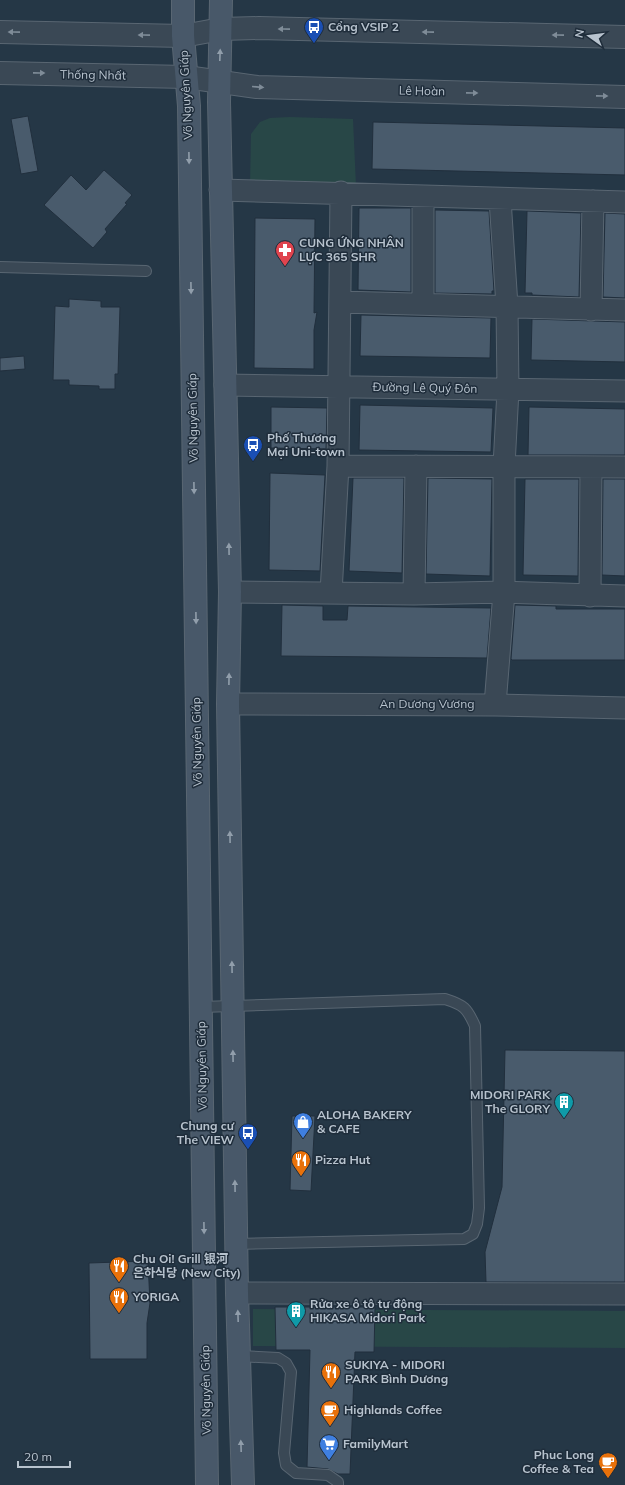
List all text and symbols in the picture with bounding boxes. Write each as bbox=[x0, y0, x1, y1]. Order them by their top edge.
bus stop icon: Cổng VSIP 2 bbox=[303, 16, 325, 44]
north arrow bbox=[569, 16, 609, 56]
place label: Cổng VSIP 2 bbox=[328, 19, 399, 34]
one-way arrow bbox=[277, 26, 290, 32]
text: N bbox=[571, 28, 587, 39]
one-way arrow bbox=[7, 29, 20, 35]
one-way arrow bbox=[421, 29, 434, 35]
one-way arrow bbox=[137, 32, 150, 38]
one-way arrow bbox=[552, 32, 564, 39]
one-way arrow bbox=[217, 48, 223, 61]
street label: Võ Nguyên Giáp bbox=[176, 50, 195, 140]
street label: Thống Nhất bbox=[60, 66, 126, 83]
one-way arrow bbox=[33, 70, 45, 77]
street label: Lê Hoàn bbox=[399, 83, 445, 98]
one-way arrow bbox=[252, 84, 264, 90]
one-way arrow bbox=[466, 90, 479, 96]
one-way arrow bbox=[596, 93, 609, 99]
one-way arrow bbox=[186, 152, 192, 165]
place label: CUNG ỨNG NHÂN LỰC 365 SHR bbox=[299, 235, 404, 264]
pharmacy icon: CUNG ỨNG NHÂN LỰC 365 SHR bbox=[274, 239, 296, 267]
one-way arrow bbox=[188, 282, 194, 295]
street label: Võ Nguyên Giáp bbox=[184, 373, 201, 463]
street label: Đường Lê Quý Đôn bbox=[372, 379, 478, 396]
place label: Phố Thương Mại Uni-town bbox=[267, 430, 345, 459]
bus stop icon: Phố Thương Mại Uni-town bbox=[242, 434, 264, 462]
one-way arrow bbox=[191, 482, 197, 495]
one-way arrow bbox=[226, 542, 232, 555]
one-way arrow bbox=[193, 612, 199, 625]
one-way arrow bbox=[225, 673, 232, 685]
street label: An Dương Vương bbox=[380, 696, 474, 711]
street label: Võ Nguyên Giáp bbox=[188, 697, 205, 787]
one-way arrow bbox=[227, 830, 233, 843]
one-way arrow bbox=[229, 960, 235, 973]
street label: Võ Nguyên Giáp bbox=[193, 1021, 210, 1111]
one-way arrow bbox=[230, 1049, 236, 1062]
place label: MIDORI PARK The GLORY bbox=[470, 1087, 551, 1116]
building icon: MIDORI PARK The GLORY bbox=[553, 1091, 575, 1119]
place label: ALOHA BAKERY & CAFE bbox=[317, 1107, 412, 1136]
shop icon: ALOHA BAKERY & CAFE bbox=[292, 1111, 314, 1139]
place label: Chung cư The VIEW bbox=[177, 1118, 235, 1147]
bus stop icon: Chung cư The VIEW bbox=[237, 1122, 259, 1150]
restaurant icon: Pizza Hut bbox=[290, 1149, 312, 1177]
place label: Pizza Hut bbox=[315, 1152, 371, 1167]
one-way arrow bbox=[232, 1179, 238, 1192]
one-way arrow bbox=[201, 1222, 207, 1235]
place label: Chu Oi! Grill 银河 은하식당 (New City) bbox=[133, 1251, 241, 1280]
restaurant icon: Chu Oi! Grill 银河 은하식당 (New City) bbox=[108, 1255, 130, 1283]
restaurant icon: YORIGA bbox=[108, 1286, 130, 1314]
place label: YORIGA bbox=[132, 1289, 179, 1304]
place label: Rửa xe ô tô tự động HIKASA Midori Park bbox=[310, 1296, 425, 1325]
building icon: Rửa xe ô tô tự động HIKASA Midori Park bbox=[285, 1300, 307, 1328]
one-way arrow bbox=[234, 1310, 241, 1322]
street label: Võ Nguyên Giáp bbox=[197, 1345, 214, 1435]
place label: SUKIYA - MIDORI PARK Bình Dương bbox=[345, 1357, 448, 1386]
restaurant icon: SUKIYA - MIDORI PARK Bình Dương bbox=[320, 1361, 342, 1389]
cafe icon: Highlands Coffee bbox=[319, 1399, 341, 1427]
place label: Highlands Coffee bbox=[344, 1402, 442, 1417]
supermarket icon: FamilyMart bbox=[318, 1433, 340, 1461]
place label: FamilyMart bbox=[343, 1436, 409, 1451]
one-way arrow bbox=[238, 1440, 245, 1452]
scale bar bbox=[18, 1443, 70, 1469]
place label: Phuc Long Coffee & Tea bbox=[522, 1447, 594, 1476]
text: 20 m bbox=[24, 1449, 52, 1464]
cafe icon: Phuc Long Coffee & Tea bbox=[597, 1451, 619, 1479]

